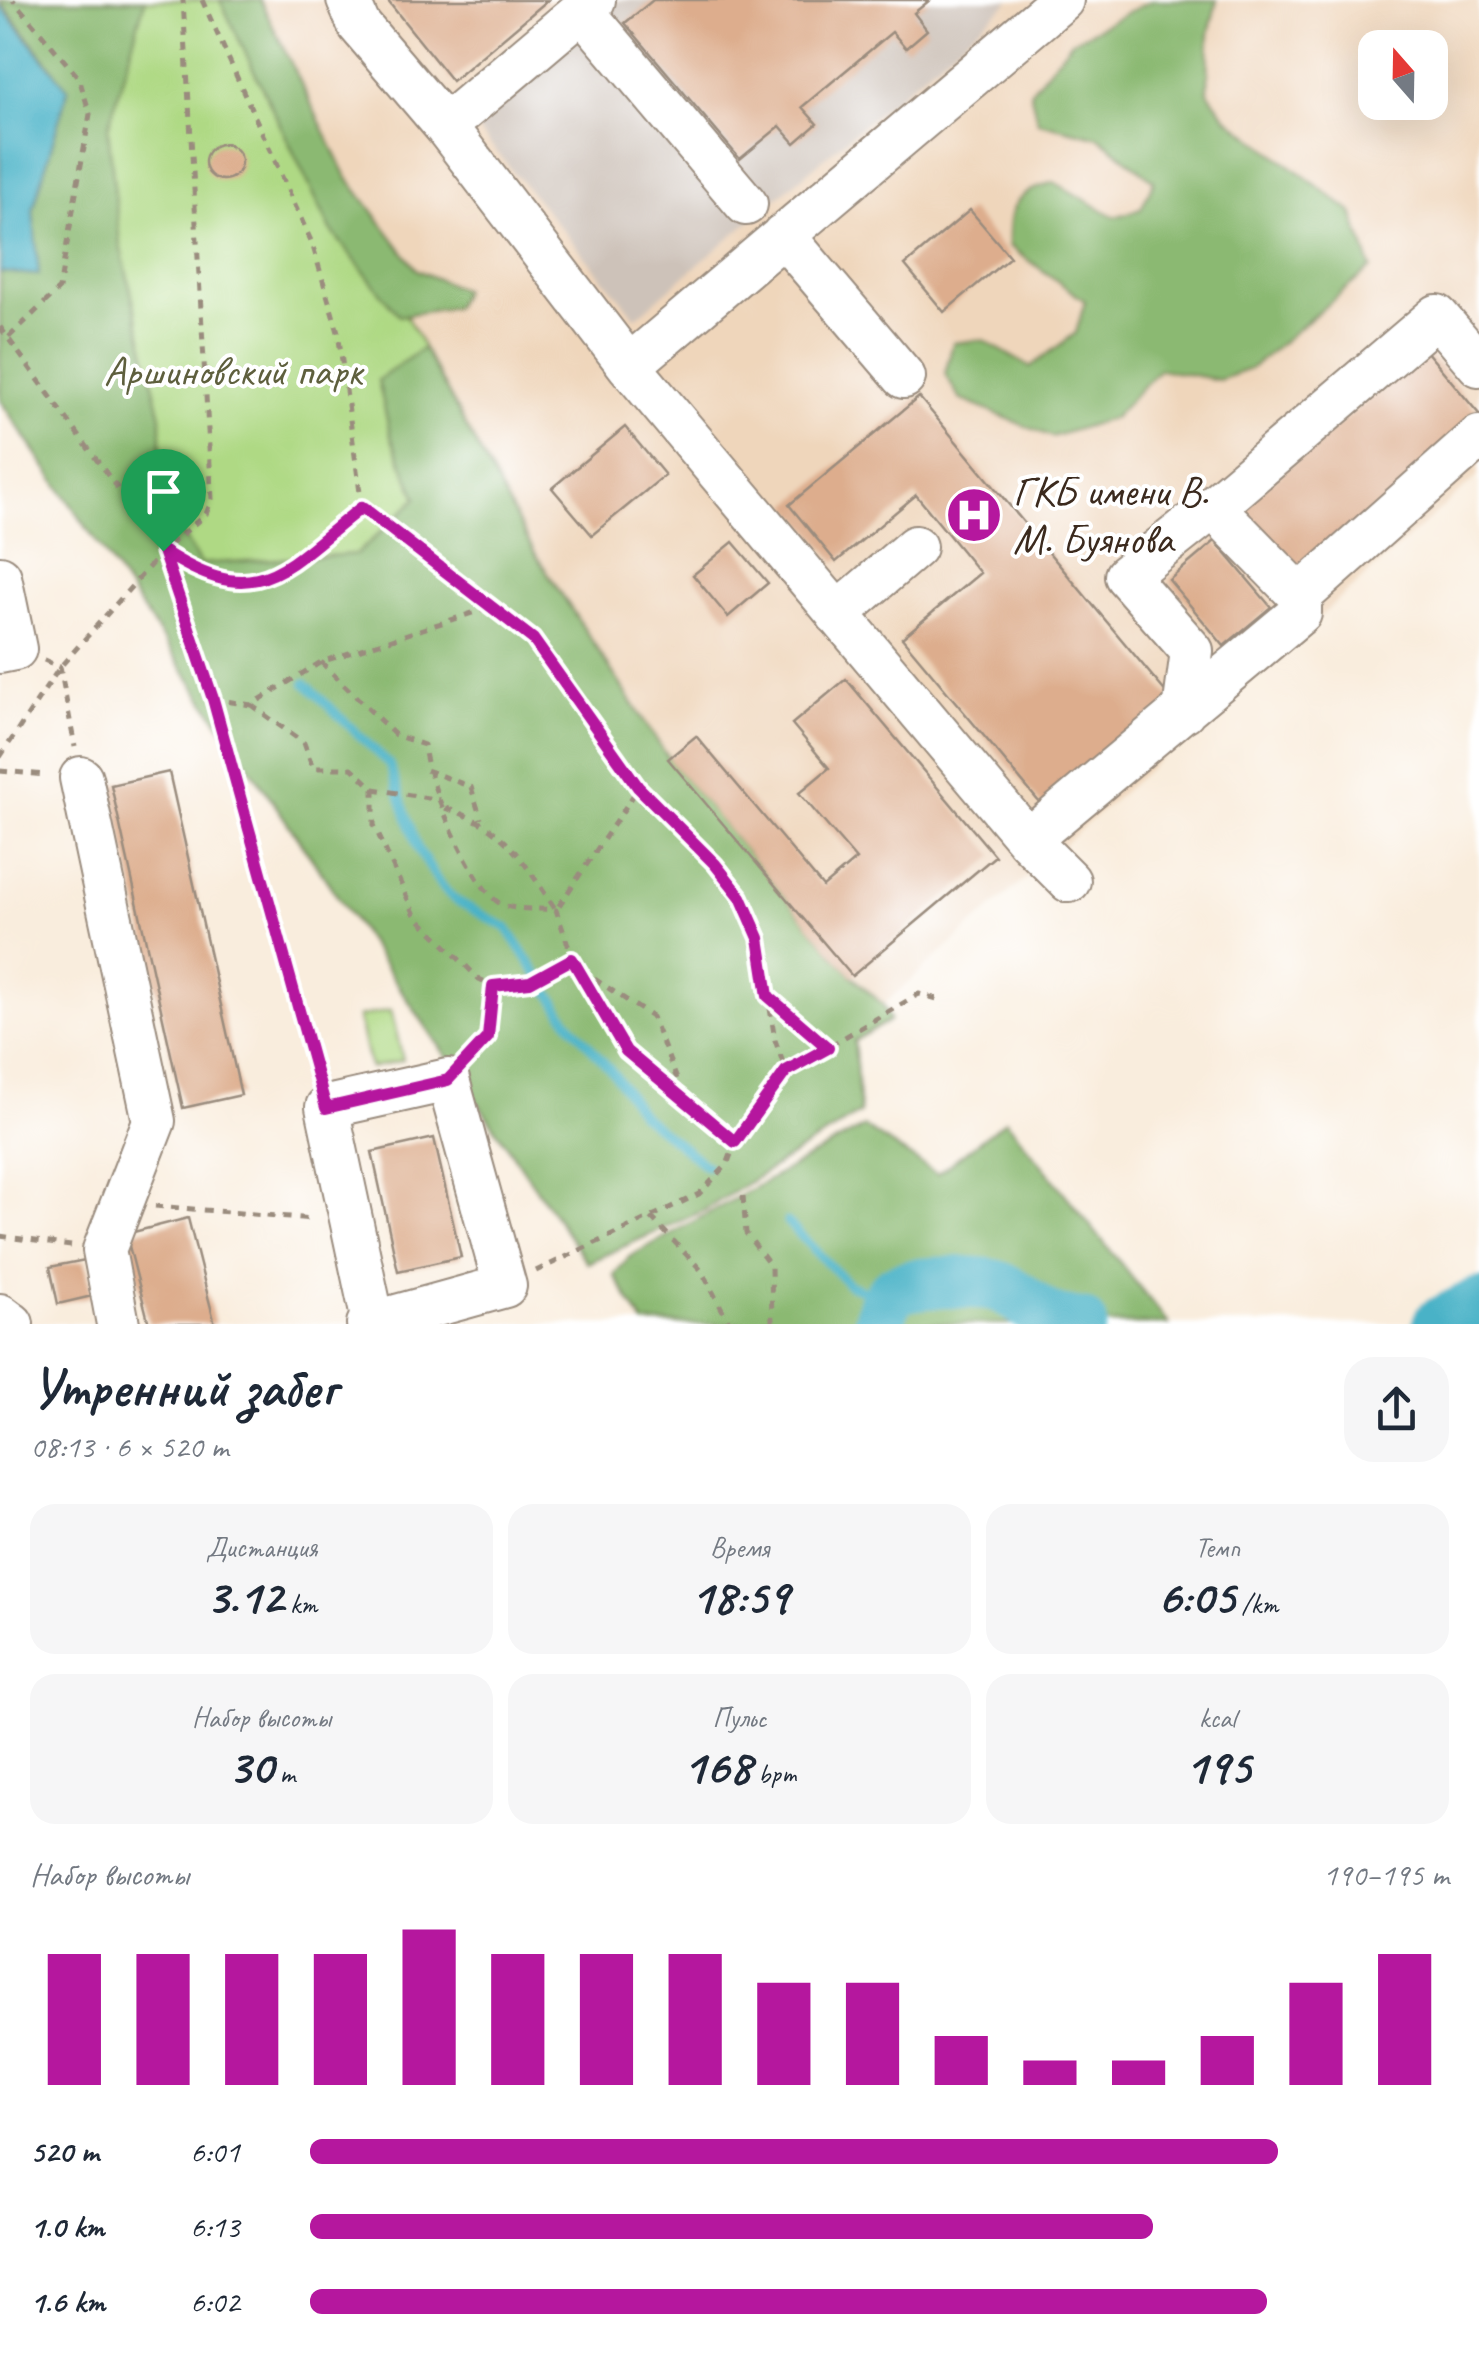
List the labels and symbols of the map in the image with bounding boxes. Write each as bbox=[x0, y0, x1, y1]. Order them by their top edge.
north arrow bbox=[1358, 30, 1448, 120]
park label: Аршиновский парк bbox=[104, 345, 365, 398]
pin bbox=[121, 449, 206, 552]
place label: ГКБ имени В. М. Буянова bbox=[1013, 465, 1209, 566]
hospital icon: ГКБ имени В. М. Буянова bbox=[944, 485, 1004, 545]

